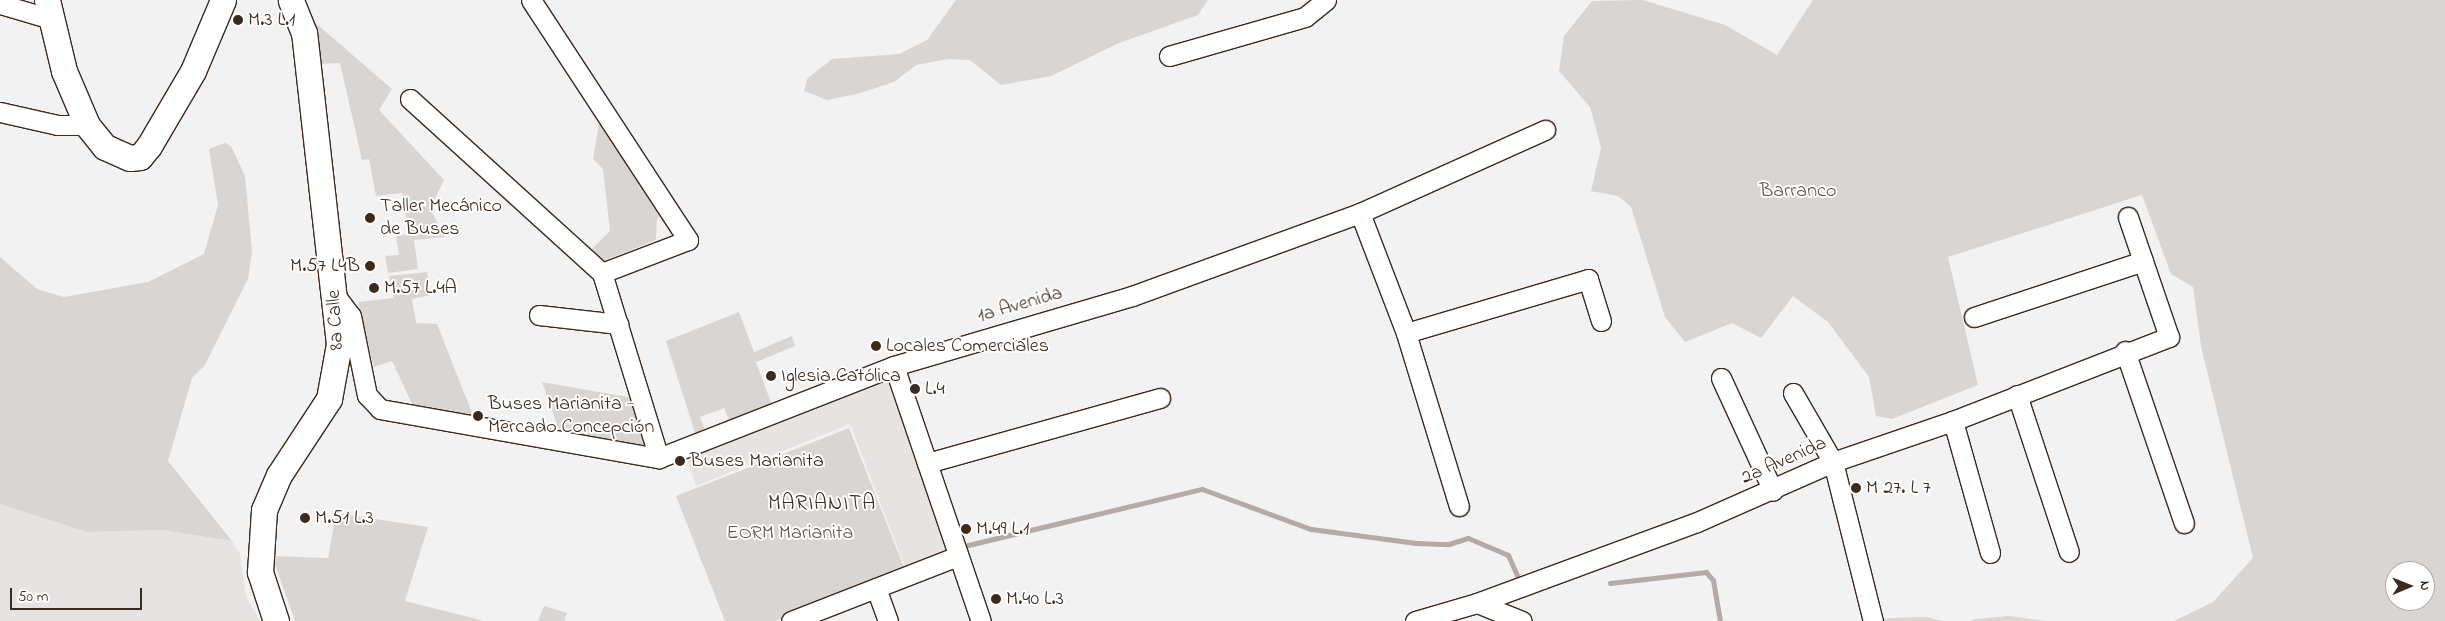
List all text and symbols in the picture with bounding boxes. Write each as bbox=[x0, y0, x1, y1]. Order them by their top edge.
place label: M.3 L.1 bbox=[248, 8, 295, 32]
marker: M.3 L.1 bbox=[232, 14, 244, 26]
park label: Barranco bbox=[1760, 179, 1836, 203]
place label: Taller Mecánico de Buses bbox=[380, 195, 502, 242]
marker: Taller Mecánico de Buses bbox=[364, 212, 376, 224]
place label: M.57 L4B bbox=[290, 254, 360, 278]
marker: M.57 L4B bbox=[364, 260, 376, 272]
place label: M.57 L.4A bbox=[384, 276, 457, 300]
street label: 1a Avenida bbox=[975, 281, 1065, 329]
marker: M.57 L.4A bbox=[368, 282, 380, 294]
street label: 8a Calle bbox=[322, 289, 350, 351]
place label: Locales Comerciales bbox=[886, 334, 1049, 358]
marker: Locales Comerciales bbox=[870, 340, 882, 352]
place label: Iglesia Católica bbox=[781, 364, 901, 388]
marker: Iglesia Católica bbox=[765, 370, 777, 382]
place label: L.4 bbox=[925, 377, 945, 401]
marker: L.4 bbox=[909, 383, 921, 395]
place label: Buses Marianita - Mercado Concepción bbox=[488, 392, 654, 439]
marker: Buses Marianita - Mercado Concepción bbox=[472, 410, 484, 422]
street label: 2a Avenida bbox=[1738, 432, 1830, 490]
place label: Buses Marianita bbox=[690, 449, 824, 473]
marker: Buses Marianita bbox=[674, 455, 686, 467]
place label: M 27. L 7 bbox=[1866, 476, 1931, 500]
marker: M 27. L 7 bbox=[1850, 482, 1862, 494]
district label: MARIANITA bbox=[767, 491, 877, 517]
place label: M.51 L.3 bbox=[315, 506, 374, 530]
marker: M.51 L.3 bbox=[299, 512, 311, 524]
place label: M.49 L.1 bbox=[976, 517, 1029, 541]
park label: EORM Marianita bbox=[727, 521, 853, 545]
marker: M.49 L.1 bbox=[960, 523, 972, 535]
north arrow bbox=[2385, 561, 2435, 611]
scale bar bbox=[12, 578, 145, 610]
text: N bbox=[2414, 581, 2435, 591]
text: 50 m bbox=[18, 586, 48, 608]
place label: M.40 L.3 bbox=[1006, 587, 1064, 611]
marker: M.40 L.3 bbox=[990, 593, 1002, 605]

